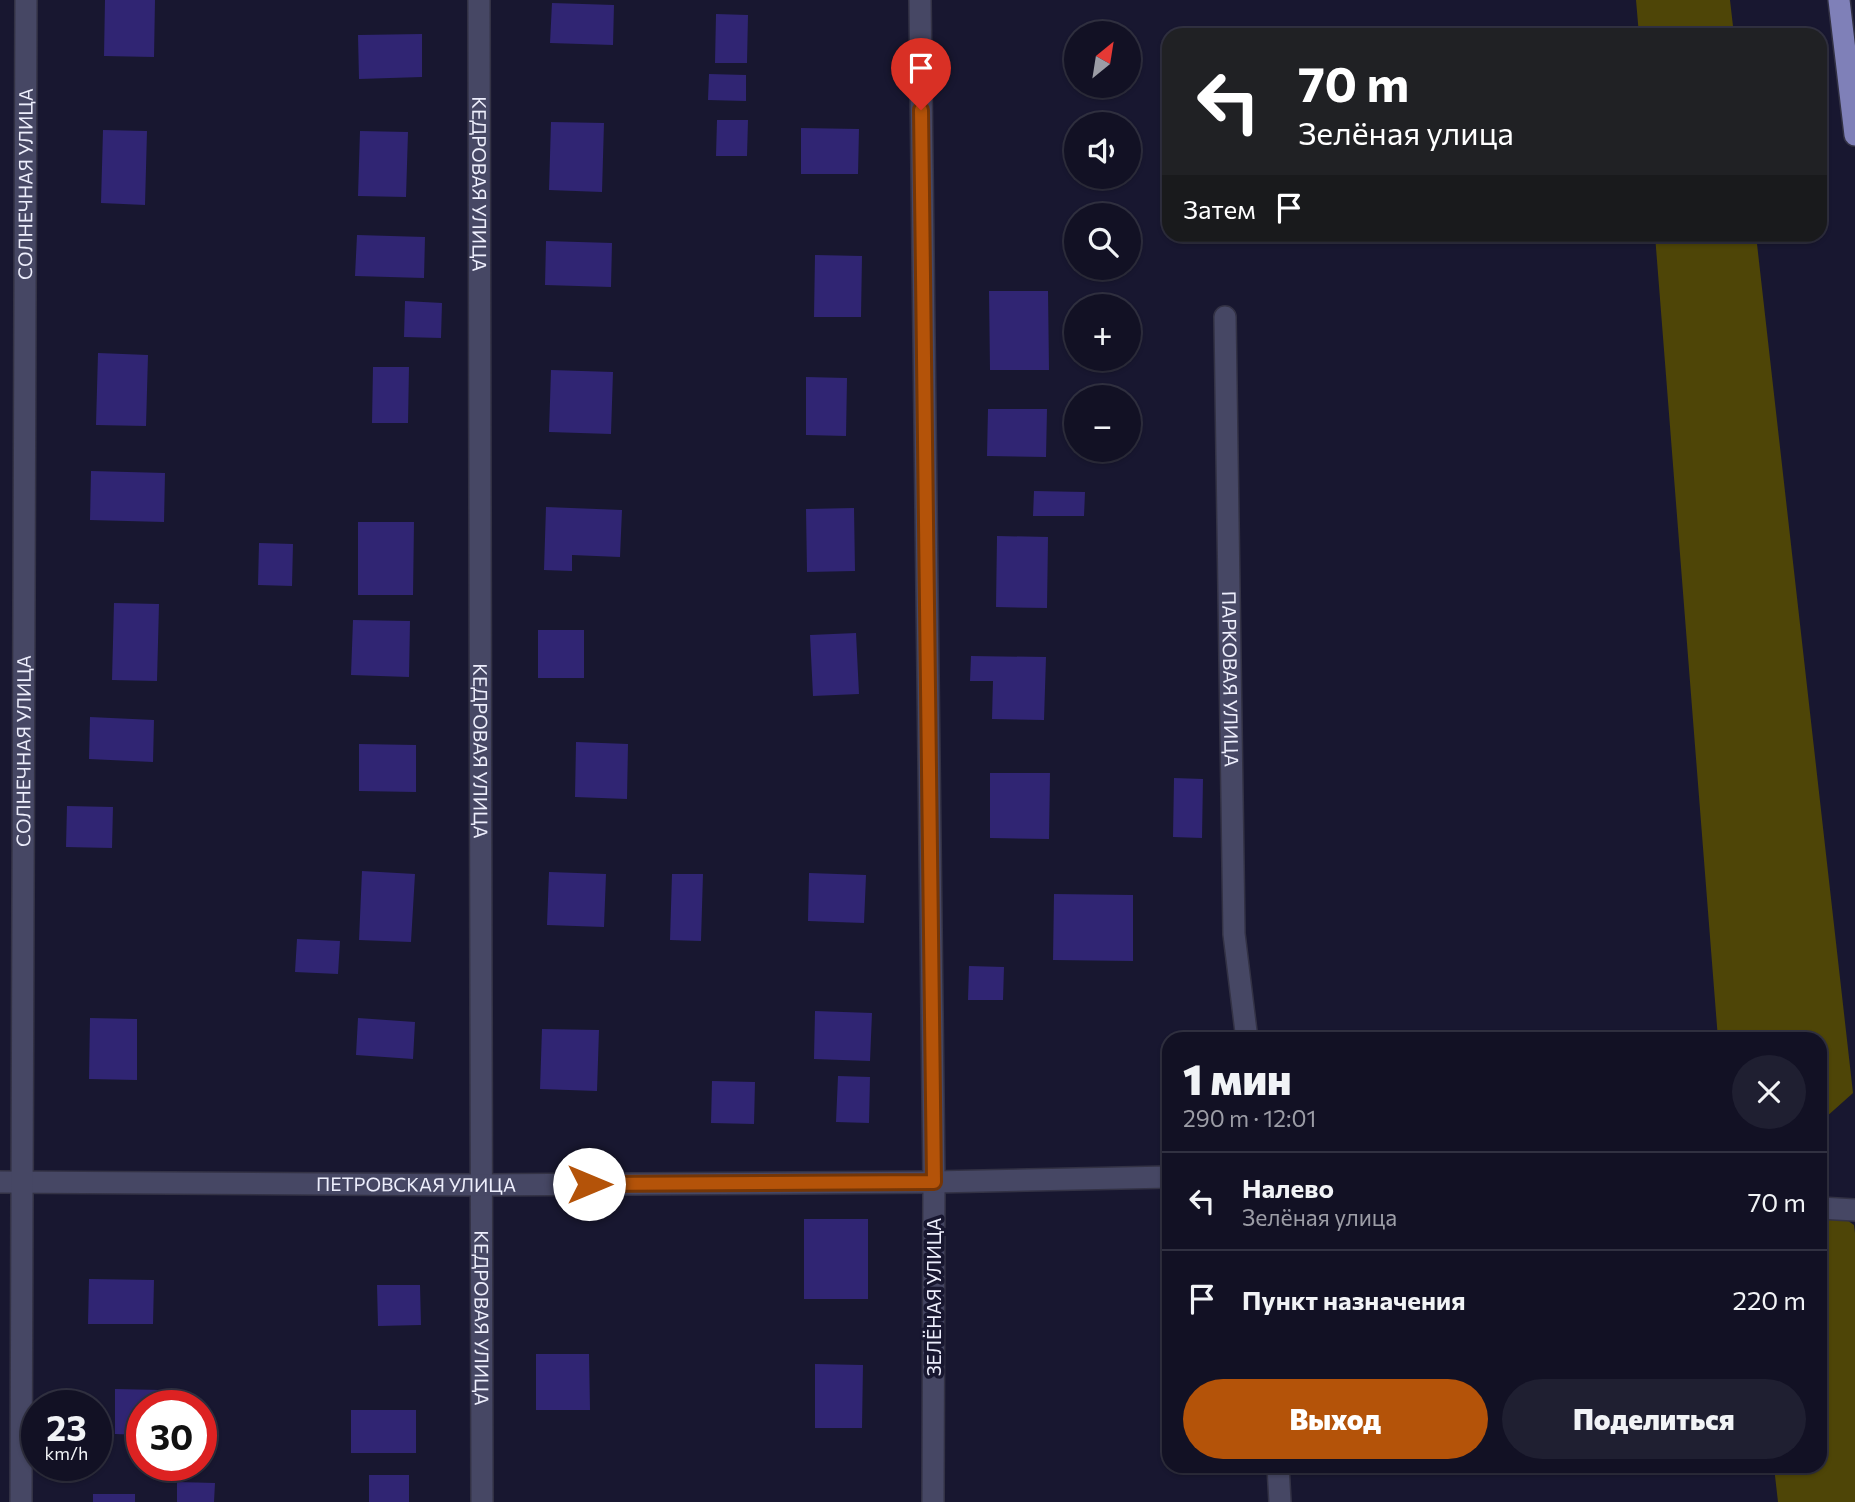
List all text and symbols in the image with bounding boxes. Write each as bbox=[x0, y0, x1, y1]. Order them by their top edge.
north arrow bbox=[1064, 21, 1141, 98]
map controls bbox=[1064, 21, 1141, 462]
pin bbox=[891, 38, 951, 110]
icon: arrive bbox=[902, 49, 940, 87]
text: 70 m bbox=[1298, 52, 1409, 112]
icon: left bbox=[1183, 56, 1274, 147]
street label: СОЛНЕЧНАЯ УЛИЦА bbox=[13, 88, 37, 280]
street label: КЕДРОВАЯ УЛИЦА bbox=[468, 96, 492, 272]
button: sound bbox=[1064, 112, 1141, 189]
text: Зелёная улица bbox=[1298, 112, 1514, 152]
icon: arrive bbox=[1270, 189, 1308, 227]
text: Затем bbox=[1183, 193, 1256, 224]
button: search bbox=[1064, 203, 1141, 280]
button: + bbox=[1064, 294, 1141, 371]
button: − bbox=[1064, 385, 1141, 462]
street label: ПАРКОВАЯ УЛИЦА bbox=[1218, 591, 1244, 767]
street label: СОЛНЕЧНАЯ УЛИЦА bbox=[11, 655, 35, 847]
street label: КЕДРОВАЯ УЛИЦА bbox=[469, 663, 493, 839]
text: 1 мин bbox=[1183, 1052, 1292, 1104]
button: close bbox=[1732, 1055, 1806, 1129]
text: 290 m · 12:01 bbox=[1183, 1104, 1316, 1132]
position arrow bbox=[552, 1147, 626, 1221]
street label: ПЕТРОВСКАЯ УЛИЦА bbox=[316, 1172, 516, 1196]
text: Налево bbox=[1242, 1172, 1334, 1203]
icon: left bbox=[1183, 1182, 1221, 1220]
text: 70 m bbox=[1748, 1186, 1806, 1217]
text: Зелёная улица bbox=[1242, 1203, 1397, 1231]
street label: ЗЕЛЁНАЯ УЛИЦА bbox=[922, 1218, 945, 1376]
street label: КЕДРОВАЯ УЛИЦА bbox=[470, 1230, 494, 1406]
icon: arrive bbox=[1183, 1280, 1221, 1318]
text: Пункт назначения bbox=[1242, 1284, 1466, 1315]
text: 220 m bbox=[1733, 1284, 1806, 1315]
button: Выход bbox=[1183, 1379, 1488, 1459]
button: Поделиться bbox=[1502, 1379, 1806, 1459]
speed limit sign: 30 bbox=[126, 1390, 217, 1481]
text: 23 bbox=[46, 1405, 87, 1448]
text: km/h bbox=[45, 1442, 88, 1464]

